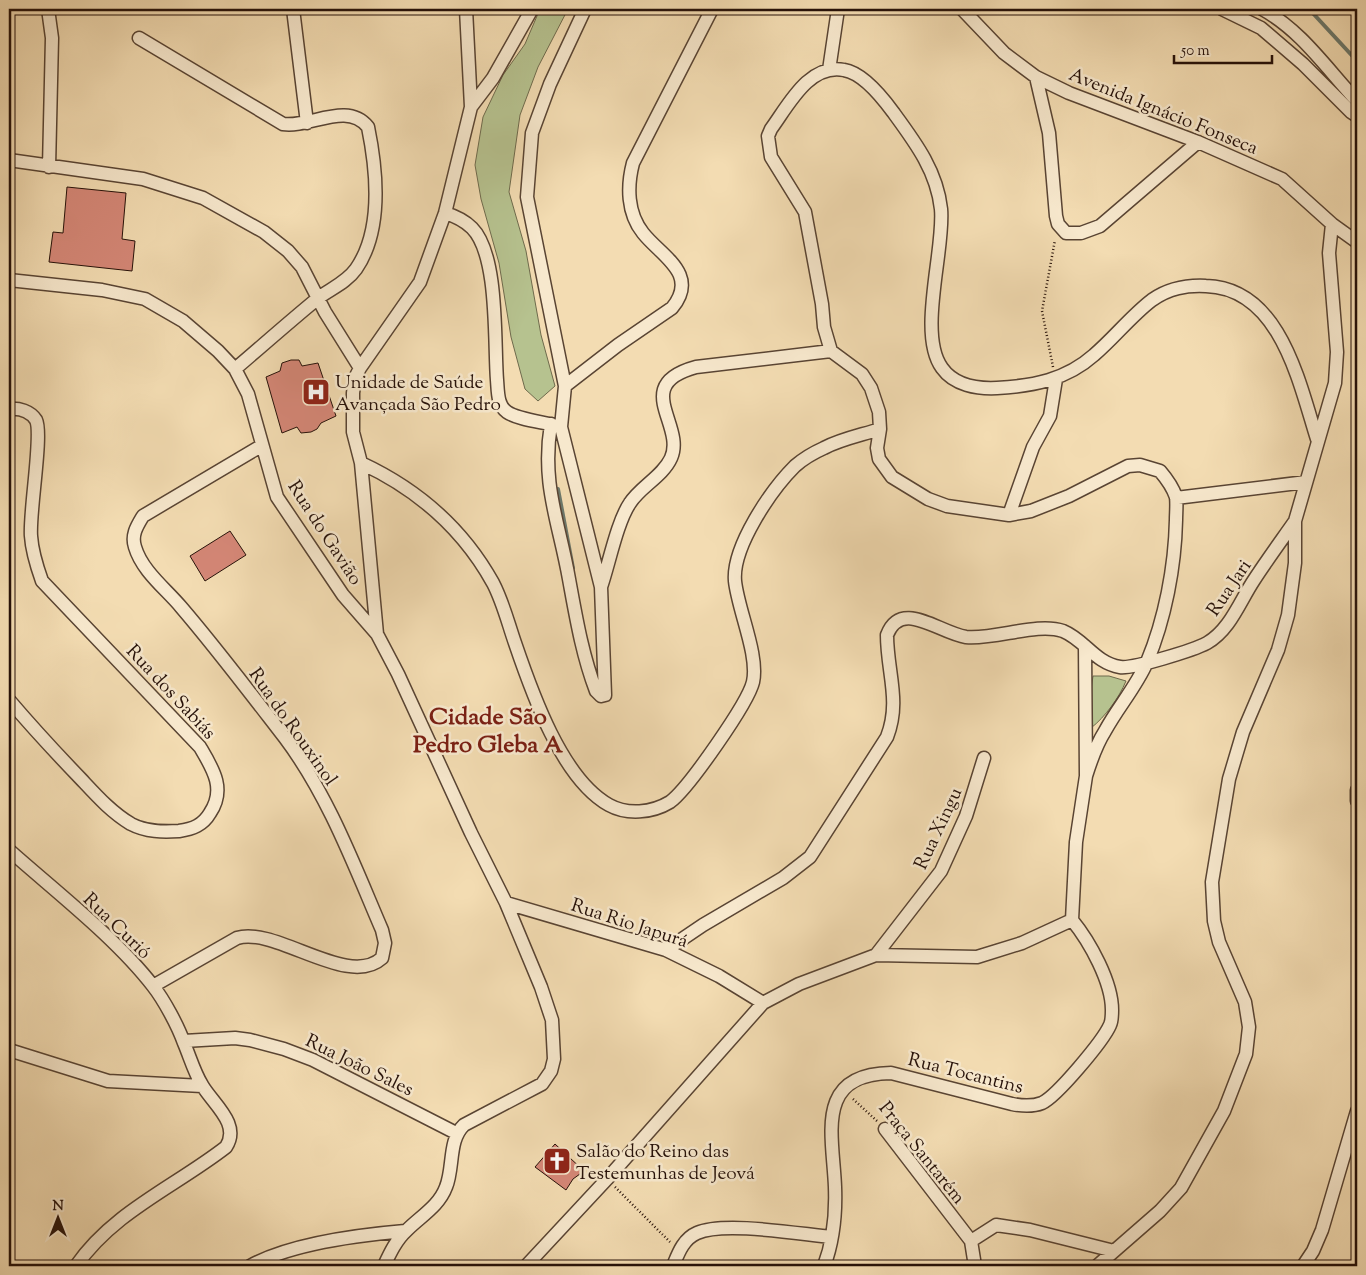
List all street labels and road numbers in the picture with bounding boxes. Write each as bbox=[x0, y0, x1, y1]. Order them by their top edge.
street label: Avenida Ignácio Fonseca bbox=[1064, 62, 1262, 163]
street label: Rua do Gavião bbox=[280, 476, 368, 591]
street label: Rua Jari bbox=[1201, 555, 1259, 622]
street label: Rua dos Sabiás bbox=[119, 639, 221, 746]
street label: Rua do Rouxinol bbox=[241, 663, 343, 792]
street label: Rua Xingu bbox=[908, 784, 970, 875]
street label: Rua Curió bbox=[76, 887, 156, 966]
street label: Rua Rio Japurá bbox=[567, 893, 691, 956]
street label: Rua João Sales bbox=[300, 1028, 417, 1104]
street label: Rua Tocantins bbox=[905, 1047, 1026, 1102]
street label: Praça Santarém bbox=[871, 1096, 971, 1211]

